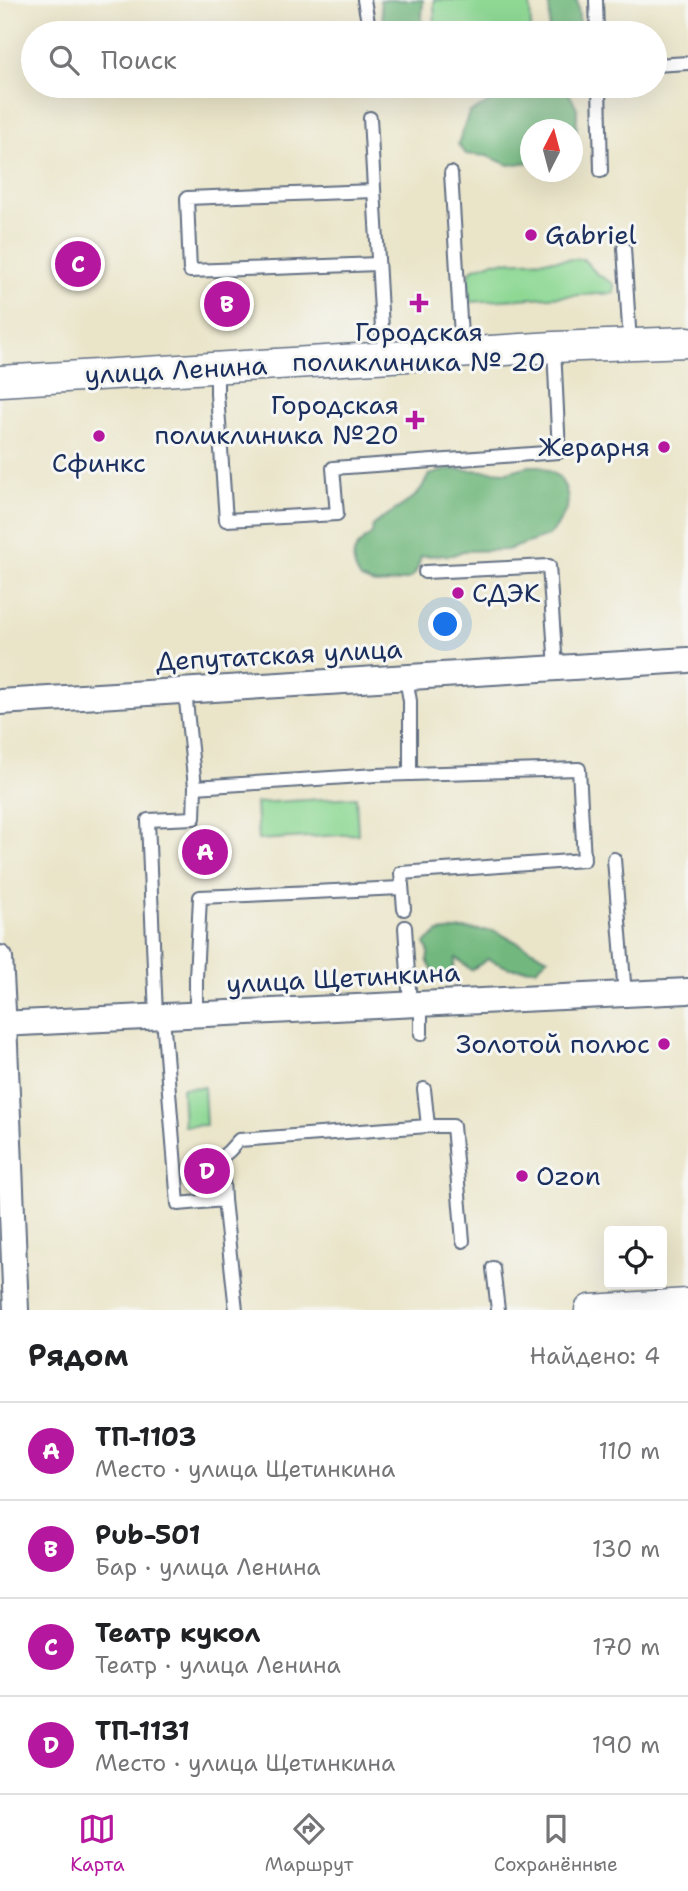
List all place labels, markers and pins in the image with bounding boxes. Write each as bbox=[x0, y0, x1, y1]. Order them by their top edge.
place label: Gabriel bbox=[545, 217, 637, 252]
marker: Gabriel bbox=[523, 227, 539, 243]
pin: C bbox=[55, 238, 101, 290]
pin: B bbox=[204, 278, 250, 330]
marker: Городская поликлиника № 20 bbox=[409, 293, 429, 313]
place label: Городская поликлиника № 20 bbox=[292, 314, 546, 379]
place label: Городская поликлиника №20 bbox=[154, 387, 399, 452]
marker: Городская поликлиника №20 bbox=[405, 410, 425, 430]
marker: Сфинкс bbox=[91, 428, 107, 444]
place label: Жерарня bbox=[538, 429, 650, 464]
marker: Жерарня bbox=[656, 439, 672, 455]
place label: Сфинкс bbox=[52, 445, 146, 480]
place label: СДЭК bbox=[472, 575, 541, 610]
marker: СДЭК bbox=[450, 585, 466, 601]
pin: A bbox=[182, 826, 228, 878]
place label: Золотой полюс bbox=[456, 1026, 650, 1061]
marker: Золотой полюс bbox=[656, 1036, 672, 1052]
pin: D bbox=[184, 1145, 230, 1197]
place label: Ozon bbox=[536, 1158, 601, 1193]
marker: Ozon bbox=[514, 1168, 530, 1184]

